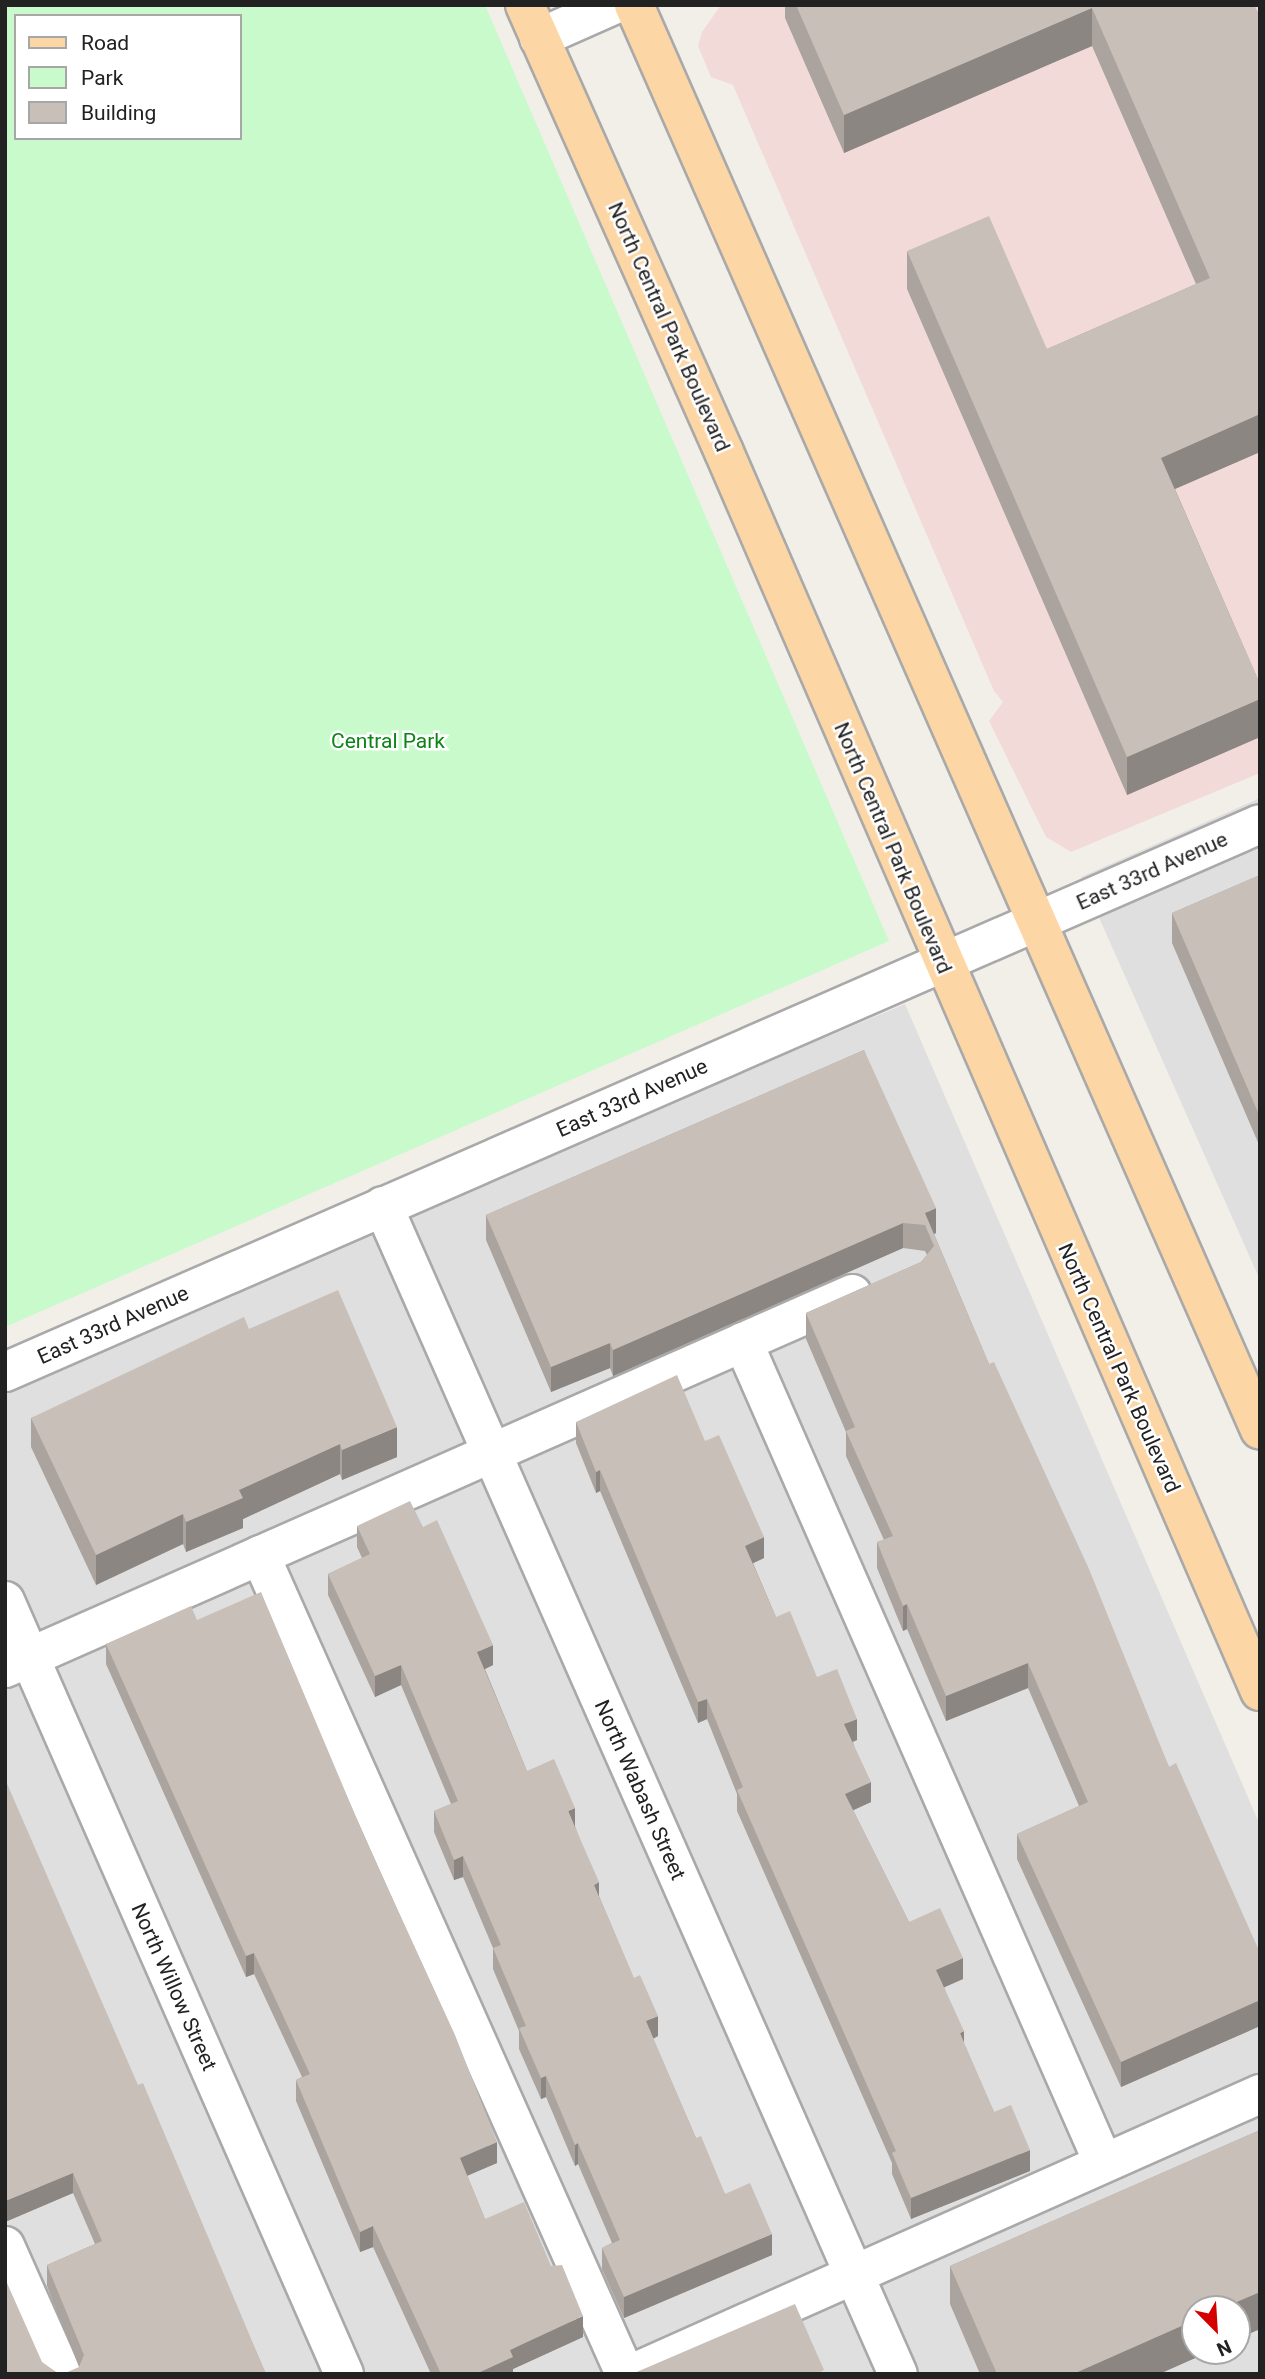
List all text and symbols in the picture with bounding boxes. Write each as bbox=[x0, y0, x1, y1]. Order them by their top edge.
legend bbox=[14, 14, 242, 140]
text: Road bbox=[81, 31, 129, 55]
text: Park bbox=[81, 66, 123, 90]
text: Building bbox=[81, 101, 156, 125]
street label: North Central Park Boulevard bbox=[602, 198, 736, 456]
street label: North Central Park Boulevard bbox=[829, 719, 957, 977]
park label: Central Park bbox=[331, 728, 445, 754]
street label: East 33rd Avenue bbox=[1073, 826, 1231, 916]
street label: East 33rd Avenue bbox=[553, 1053, 711, 1143]
street label: North Central Park Boulevard bbox=[1052, 1239, 1186, 1497]
street label: East 33rd Avenue bbox=[34, 1280, 192, 1370]
street label: North Wabash Street bbox=[589, 1696, 691, 1884]
street label: North Willow Street bbox=[126, 1899, 222, 2075]
north arrow bbox=[1181, 2295, 1251, 2365]
text: N bbox=[1213, 2335, 1235, 2361]

